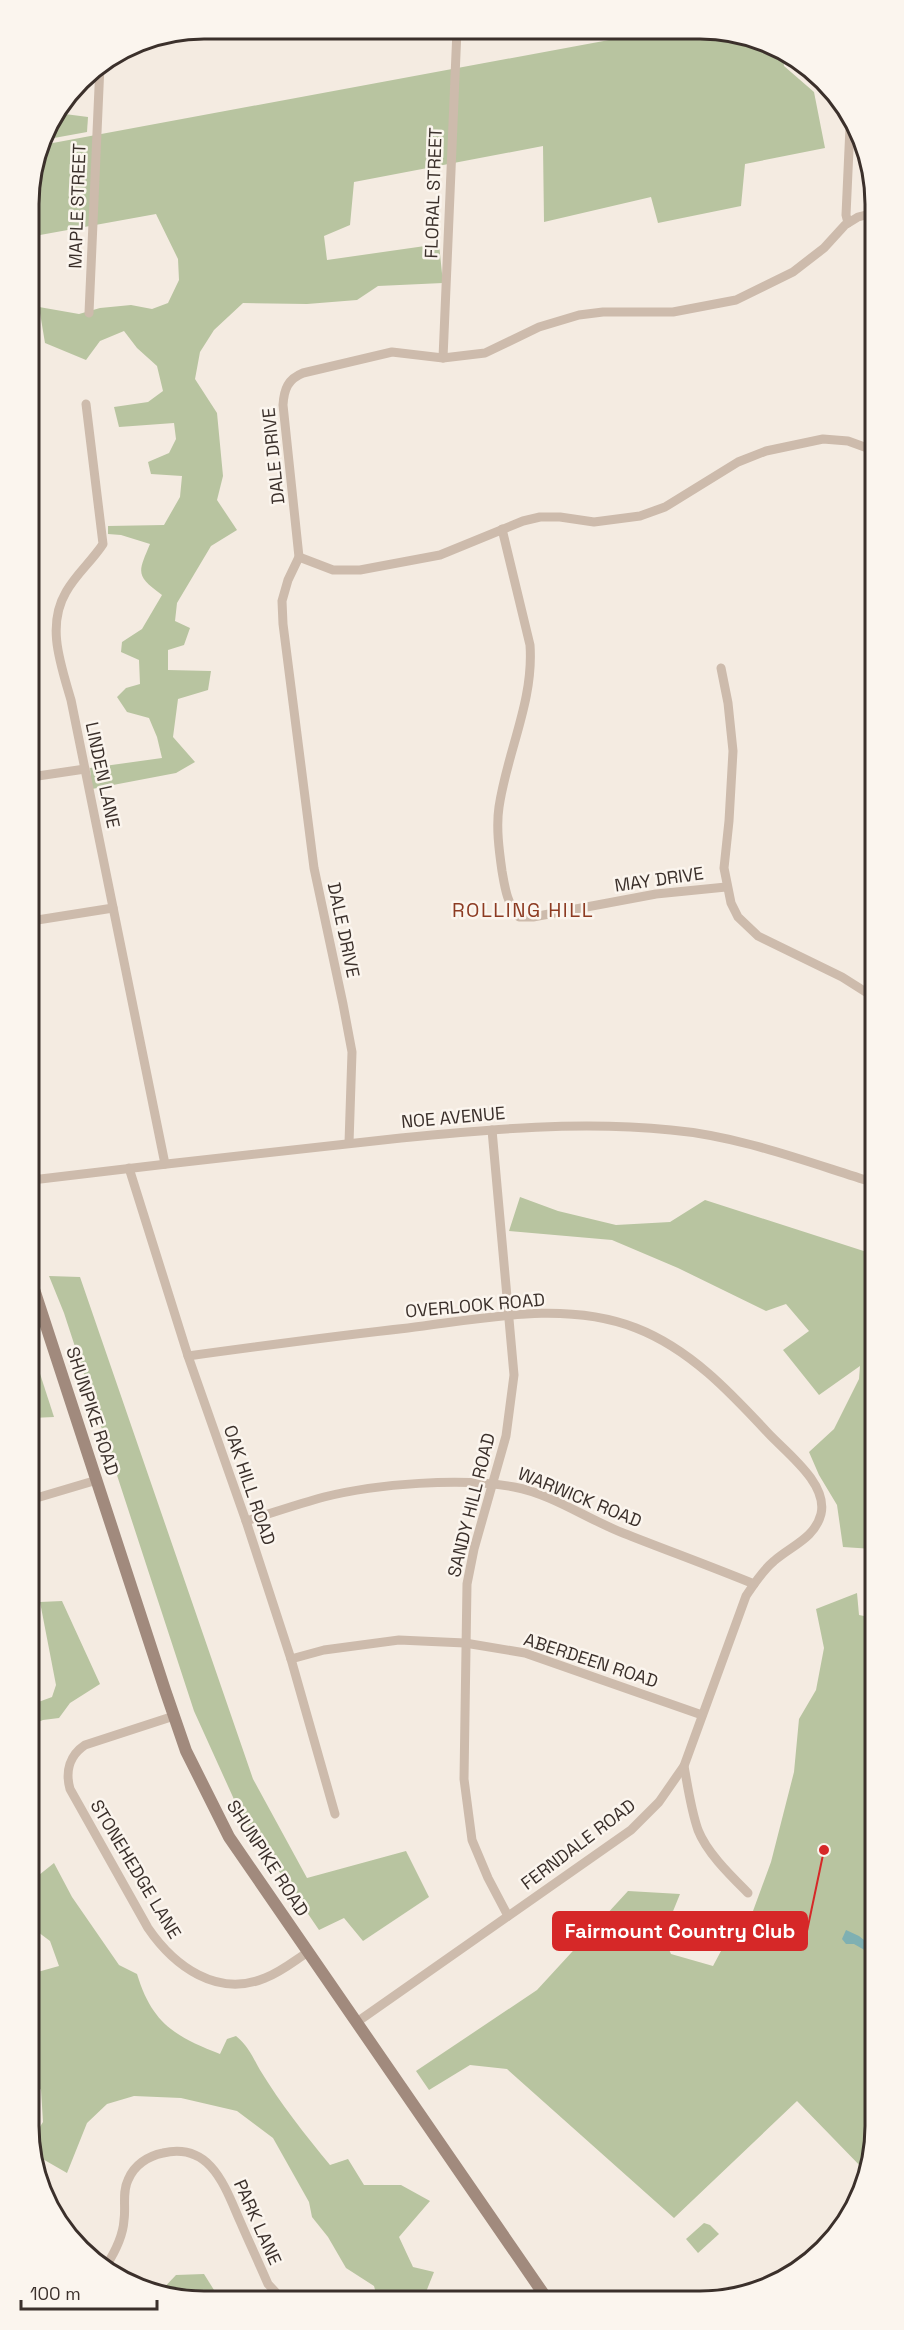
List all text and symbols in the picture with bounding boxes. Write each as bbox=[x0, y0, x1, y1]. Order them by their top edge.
street label: FLORAL STREET bbox=[419, 127, 447, 259]
street label: MAPLE STREET bbox=[63, 142, 91, 269]
street label: DALE DRIVE bbox=[257, 407, 289, 505]
street label: LINDEN LANE bbox=[81, 720, 125, 830]
street label: MAY DRIVE bbox=[613, 861, 705, 897]
street label: DALE DRIVE bbox=[323, 880, 365, 980]
district label: ROLLING HILL bbox=[452, 897, 594, 923]
street label: NOE AVENUE bbox=[400, 1101, 506, 1133]
street label: OVERLOOK ROAD bbox=[404, 1287, 546, 1323]
street label: SHUNPIKE ROAD bbox=[61, 1344, 125, 1478]
street label: OAK HILL ROAD bbox=[219, 1422, 281, 1548]
street label: SANDY HILL ROAD bbox=[442, 1431, 500, 1579]
street label: WARWICK ROAD bbox=[515, 1462, 645, 1532]
street label: ABERDEEN ROAD bbox=[521, 1627, 661, 1693]
street label: FERNDALE ROAD bbox=[516, 1793, 640, 1895]
street label: STONEHEDGE LANE bbox=[85, 1795, 187, 1943]
street label: SHUNPIKE ROAD bbox=[222, 1795, 314, 1921]
callout: Fairmount Country Club bbox=[553, 1912, 807, 1950]
text: Fairmount Country Club bbox=[565, 1918, 795, 1944]
street label: PARK LANE bbox=[229, 2176, 287, 2268]
scale bar bbox=[21, 2273, 158, 2311]
text: 100 m bbox=[30, 2282, 81, 2305]

